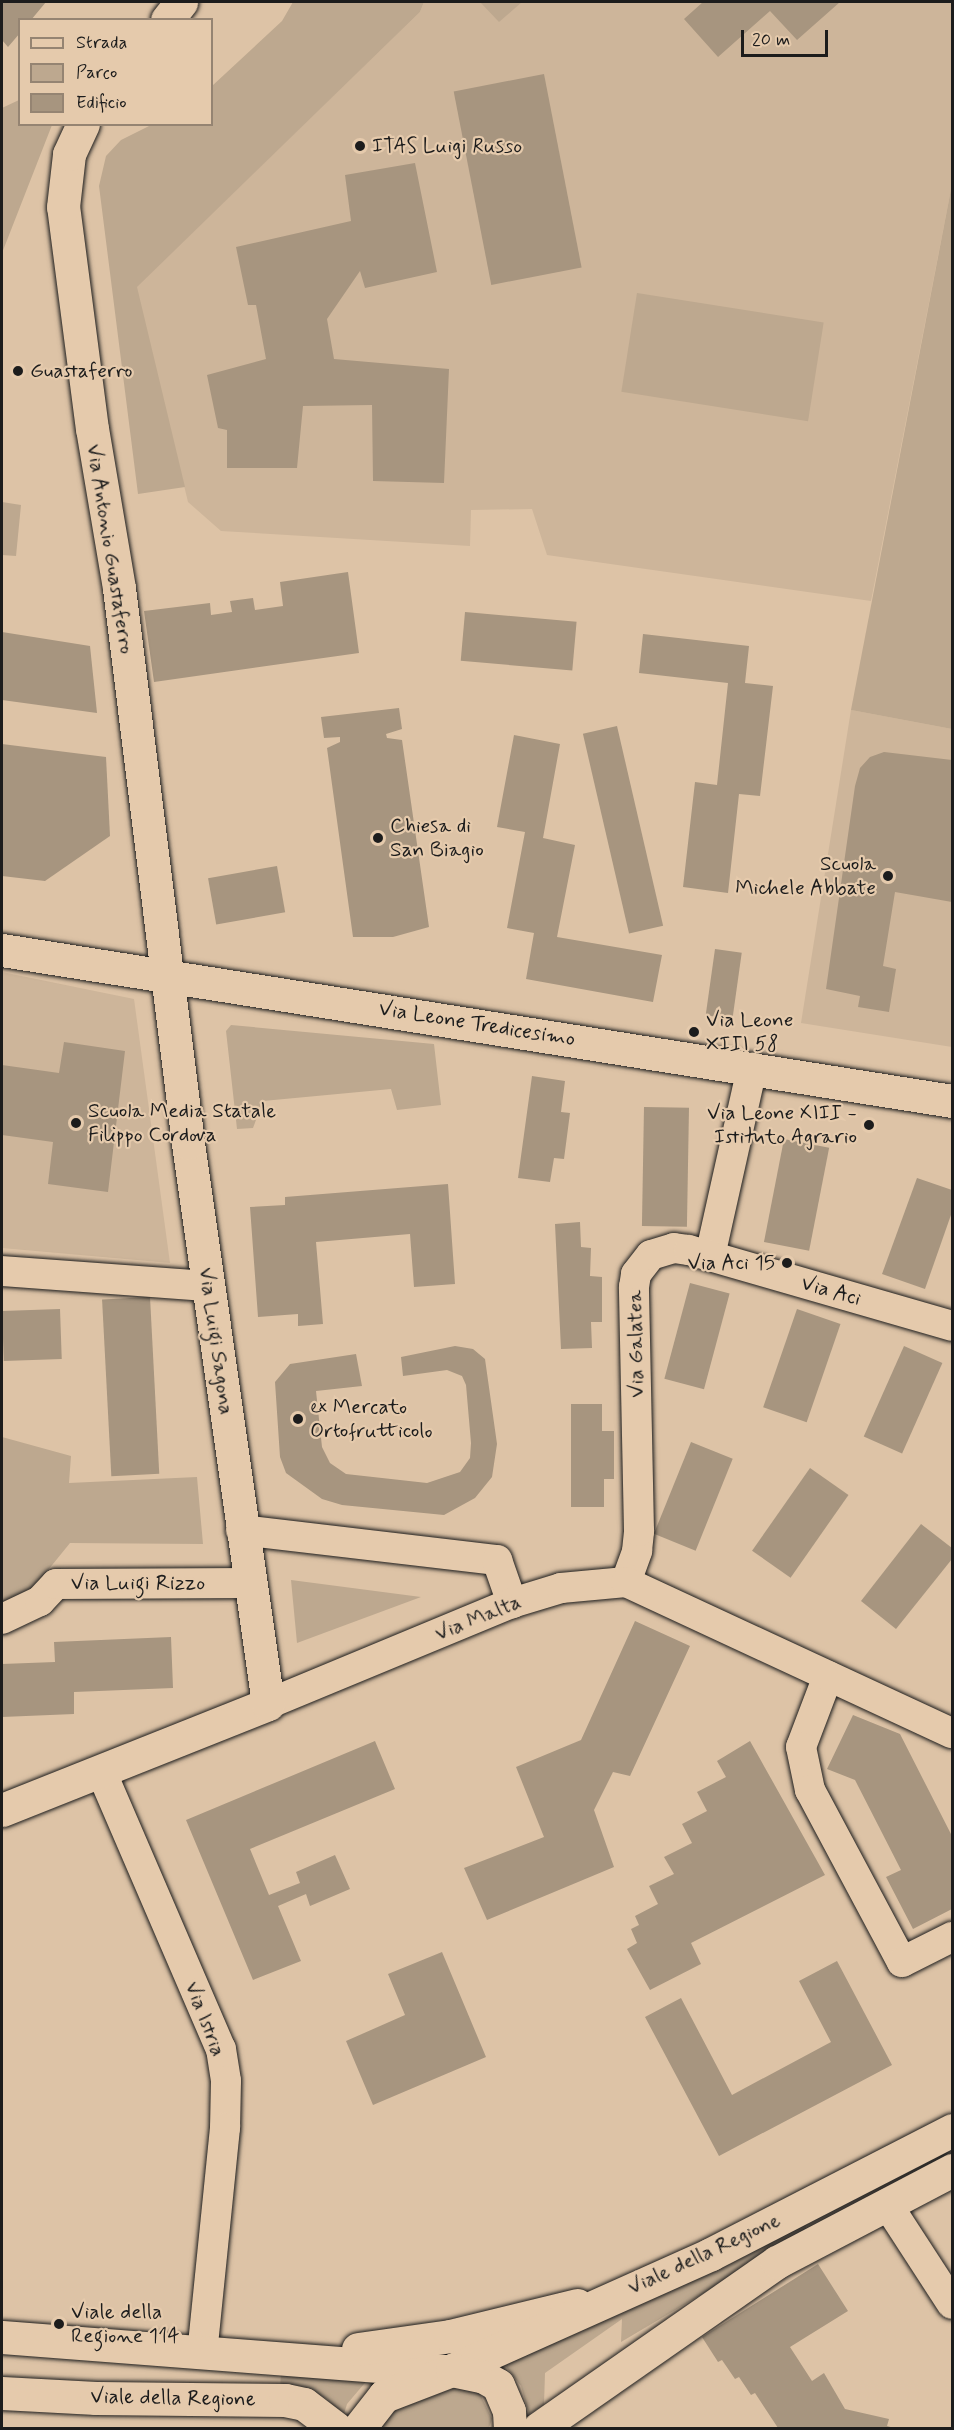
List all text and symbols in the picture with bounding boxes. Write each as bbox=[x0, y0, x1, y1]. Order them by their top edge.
legend bbox=[18, 18, 213, 126]
scale bar bbox=[744, 18, 831, 56]
text: 20 m bbox=[752, 28, 790, 52]
text: Strada bbox=[76, 31, 127, 55]
text: Parco bbox=[76, 61, 117, 85]
text: Edificio bbox=[76, 91, 127, 115]
place label: ITAS Luigi Russo bbox=[372, 133, 519, 159]
marker: ITAS Luigi Russo bbox=[353, 139, 367, 153]
place label: Guastaferro bbox=[30, 358, 132, 384]
marker: Guastaferro bbox=[11, 364, 25, 378]
street label: Via Antonio Guastaferro bbox=[81, 442, 139, 656]
place label: Chiesa di San Biagio bbox=[390, 813, 482, 863]
marker: Chiesa di San Biagio bbox=[371, 831, 385, 845]
place label: Scuola Michele Abbate bbox=[736, 851, 876, 901]
marker: Scuola Michele Abbate bbox=[881, 869, 895, 883]
street label: Via Leone Tredicesimo bbox=[376, 996, 578, 1052]
place label: Via Leone XIII 58 bbox=[706, 1007, 794, 1057]
marker: Via Leone XIII 58 bbox=[687, 1025, 701, 1039]
place label: Scuola Media Statale Filippo Cordova bbox=[88, 1098, 276, 1148]
place label: Via Leone XIII - Istituto Agrario bbox=[706, 1100, 857, 1150]
marker: Scuola Media Statale Filippo Cordova bbox=[69, 1116, 83, 1130]
marker: Via Leone XIII - Istituto Agrario bbox=[862, 1118, 876, 1132]
place label: Via Aci 15 bbox=[687, 1250, 775, 1276]
marker: Via Aci 15 bbox=[780, 1256, 794, 1270]
street label: Via Luigi Sagona bbox=[193, 1265, 239, 1417]
street label: Via Aci bbox=[798, 1270, 864, 1312]
street label: Via Galatea bbox=[623, 1292, 649, 1396]
place label: ex Mercato Ortofrutticolo bbox=[310, 1394, 432, 1444]
marker: ex Mercato Ortofrutticolo bbox=[291, 1412, 305, 1426]
street label: Via Luigi Rizzo bbox=[73, 1570, 203, 1596]
street label: Via Malta bbox=[432, 1590, 524, 1646]
street label: Via Istria bbox=[178, 1976, 232, 2062]
street label: Viale della Regione bbox=[623, 2207, 785, 2301]
place label: Viale della Regione 114 bbox=[71, 2299, 180, 2349]
marker: Viale della Regione 114 bbox=[52, 2317, 66, 2331]
street label: Viale della Regione bbox=[89, 2384, 257, 2412]

